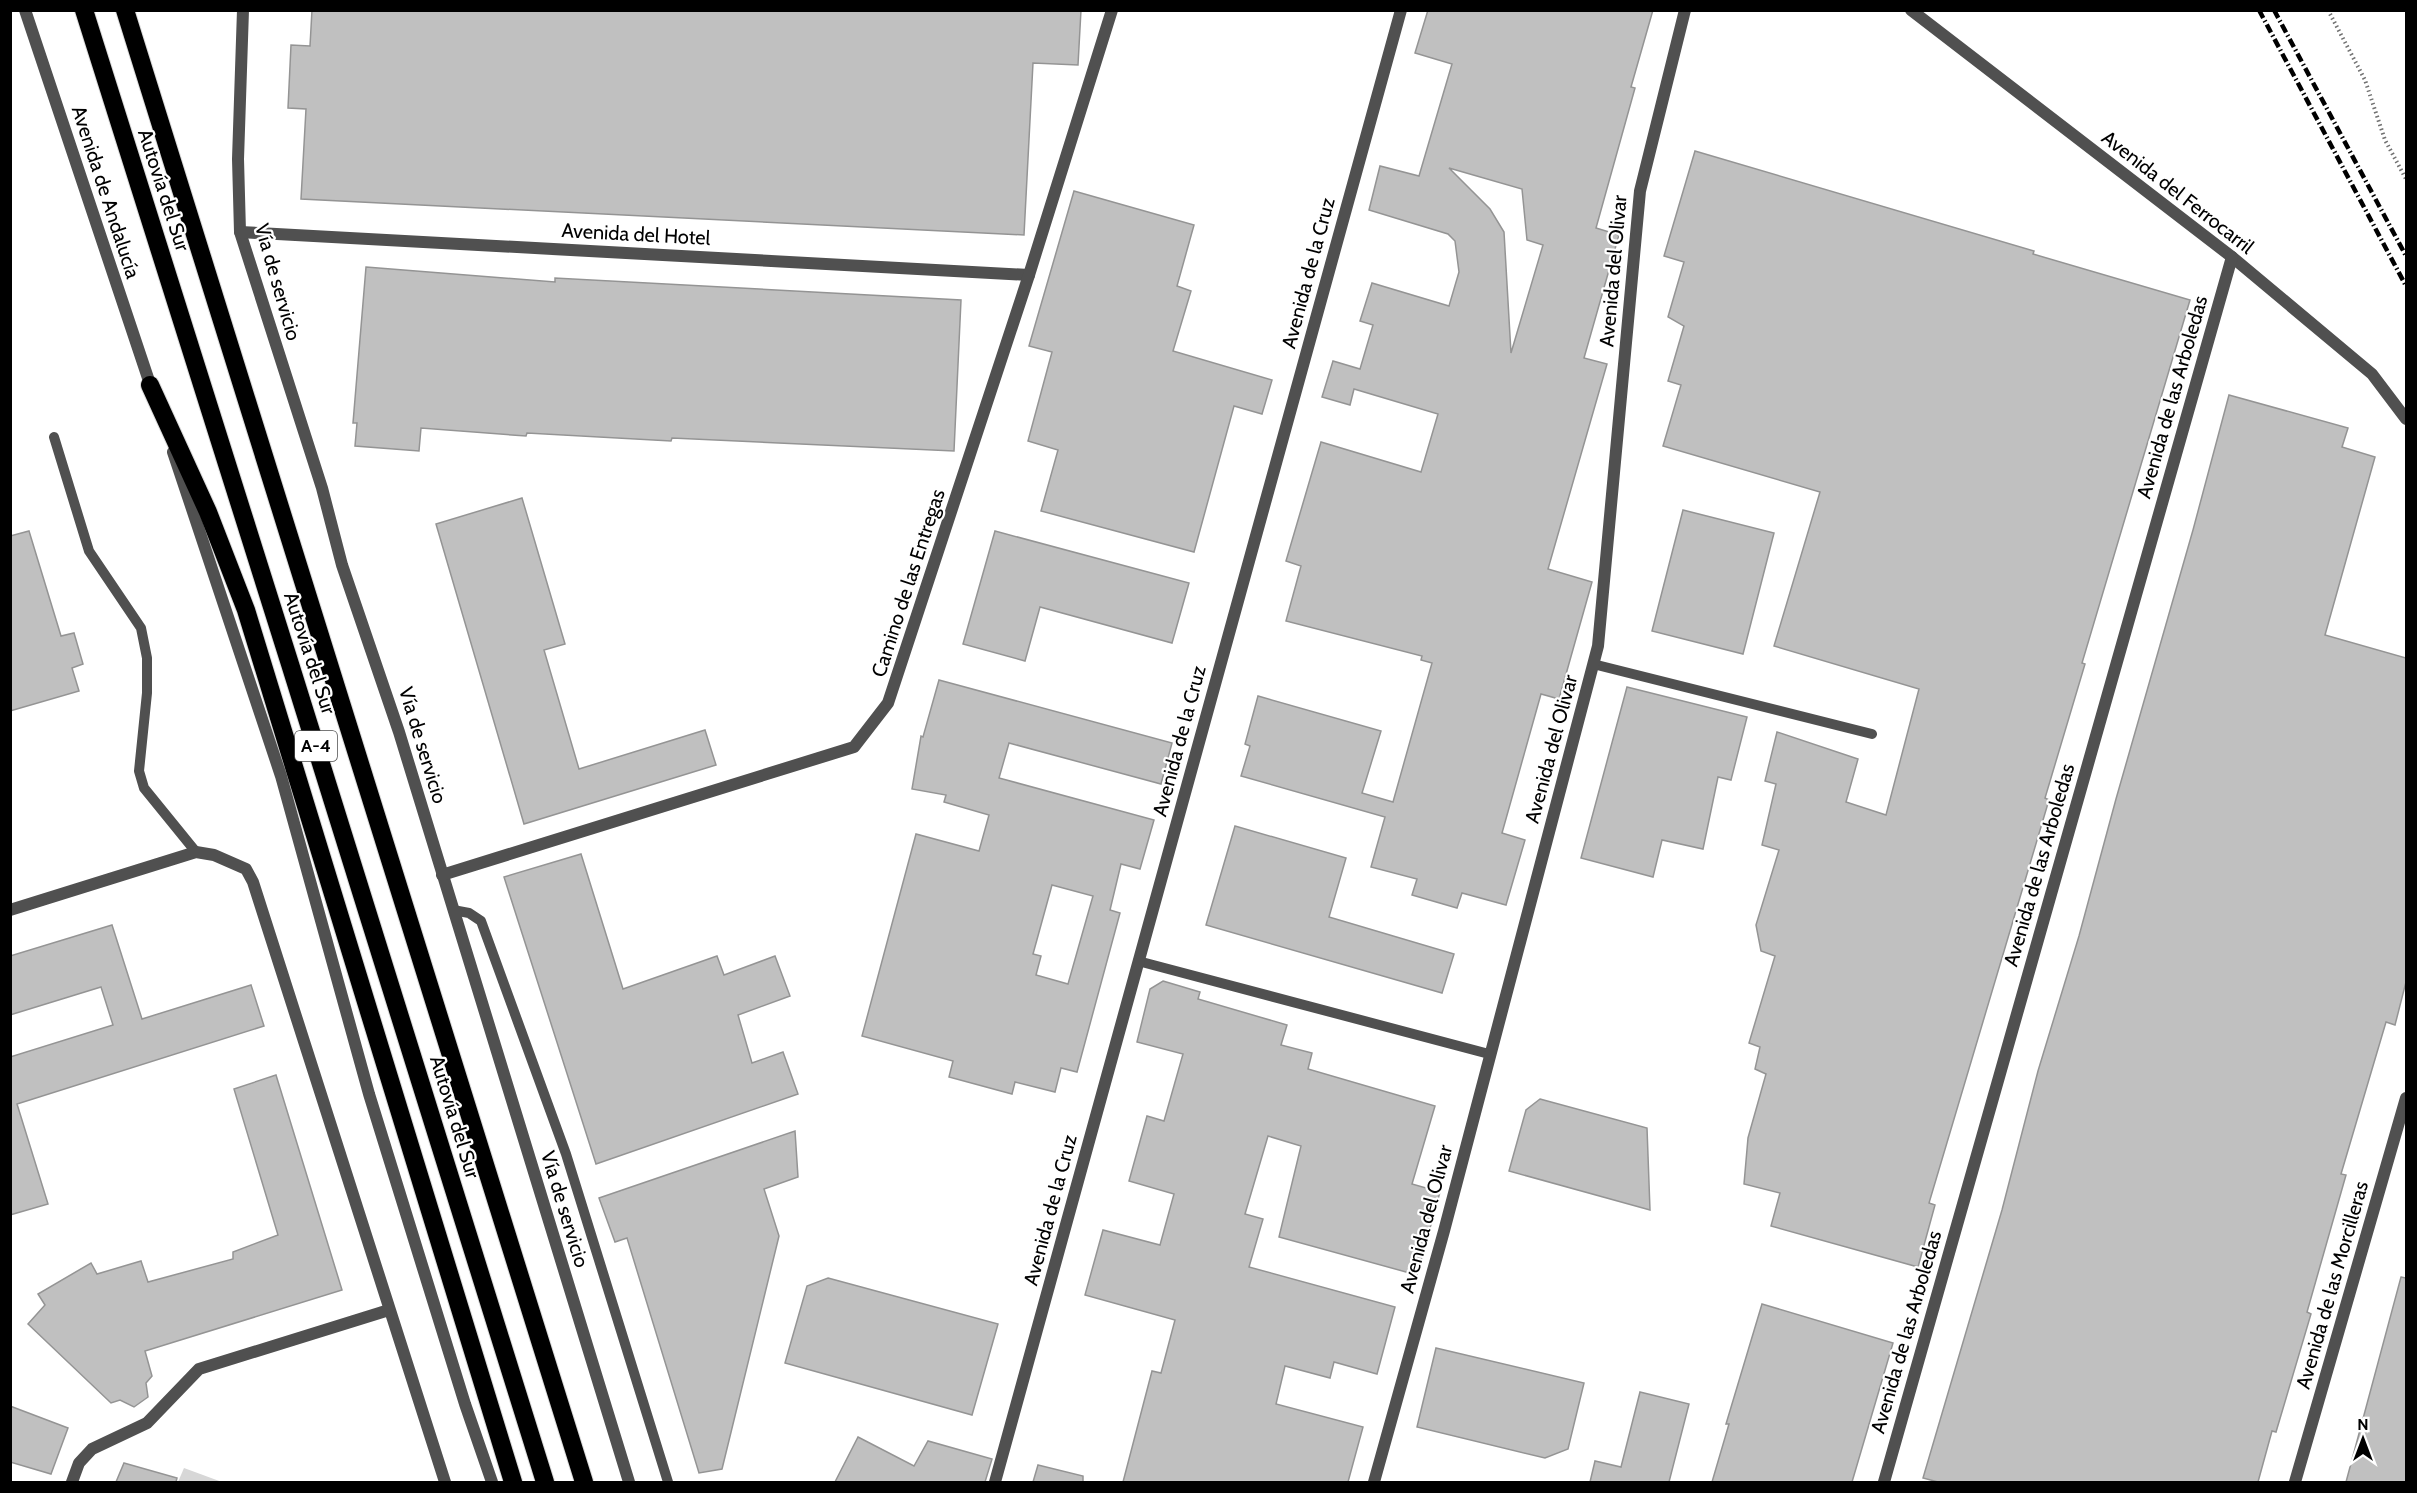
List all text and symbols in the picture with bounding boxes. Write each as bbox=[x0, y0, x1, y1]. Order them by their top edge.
street label: Avenida de Andalucía bbox=[67, 103, 145, 282]
street label: Avenida del Ferrocarril bbox=[2097, 125, 2259, 259]
street label: Autovía del Sur bbox=[133, 126, 195, 255]
street label: Avenida del Olivar bbox=[1594, 193, 1632, 348]
street label: Avenida de la Cruz bbox=[1276, 195, 1340, 351]
street label: Avenida del Hotel bbox=[561, 218, 711, 250]
street label: Vía de servicio bbox=[250, 221, 306, 343]
street label: Avenida de las Arboledas bbox=[2132, 293, 2212, 501]
street label: Camino de las Entregas bbox=[866, 486, 950, 680]
street label: Autovía del Sur bbox=[279, 589, 341, 718]
street label: Avenida de la Cruz bbox=[1147, 663, 1211, 819]
street label: Avenida del Olivar bbox=[1520, 672, 1583, 826]
street label: Vía de servicio bbox=[394, 684, 452, 806]
road number: A-4 bbox=[295, 731, 337, 761]
street label: Avenida de las Arboledas bbox=[1999, 761, 2079, 969]
street label: Autovía del Sur bbox=[425, 1053, 485, 1182]
street label: Avenida de la Cruz bbox=[1018, 1132, 1082, 1288]
street label: Avenida del Olivar bbox=[1395, 1142, 1458, 1296]
street label: Vía de servicio bbox=[536, 1148, 594, 1270]
street label: Avenida de las Morcilleras bbox=[2291, 1178, 2373, 1392]
street label: Avenida de las Arboledas bbox=[1866, 1228, 1946, 1436]
north arrow bbox=[2333, 1409, 2393, 1469]
text: N bbox=[2357, 1415, 2369, 1434]

